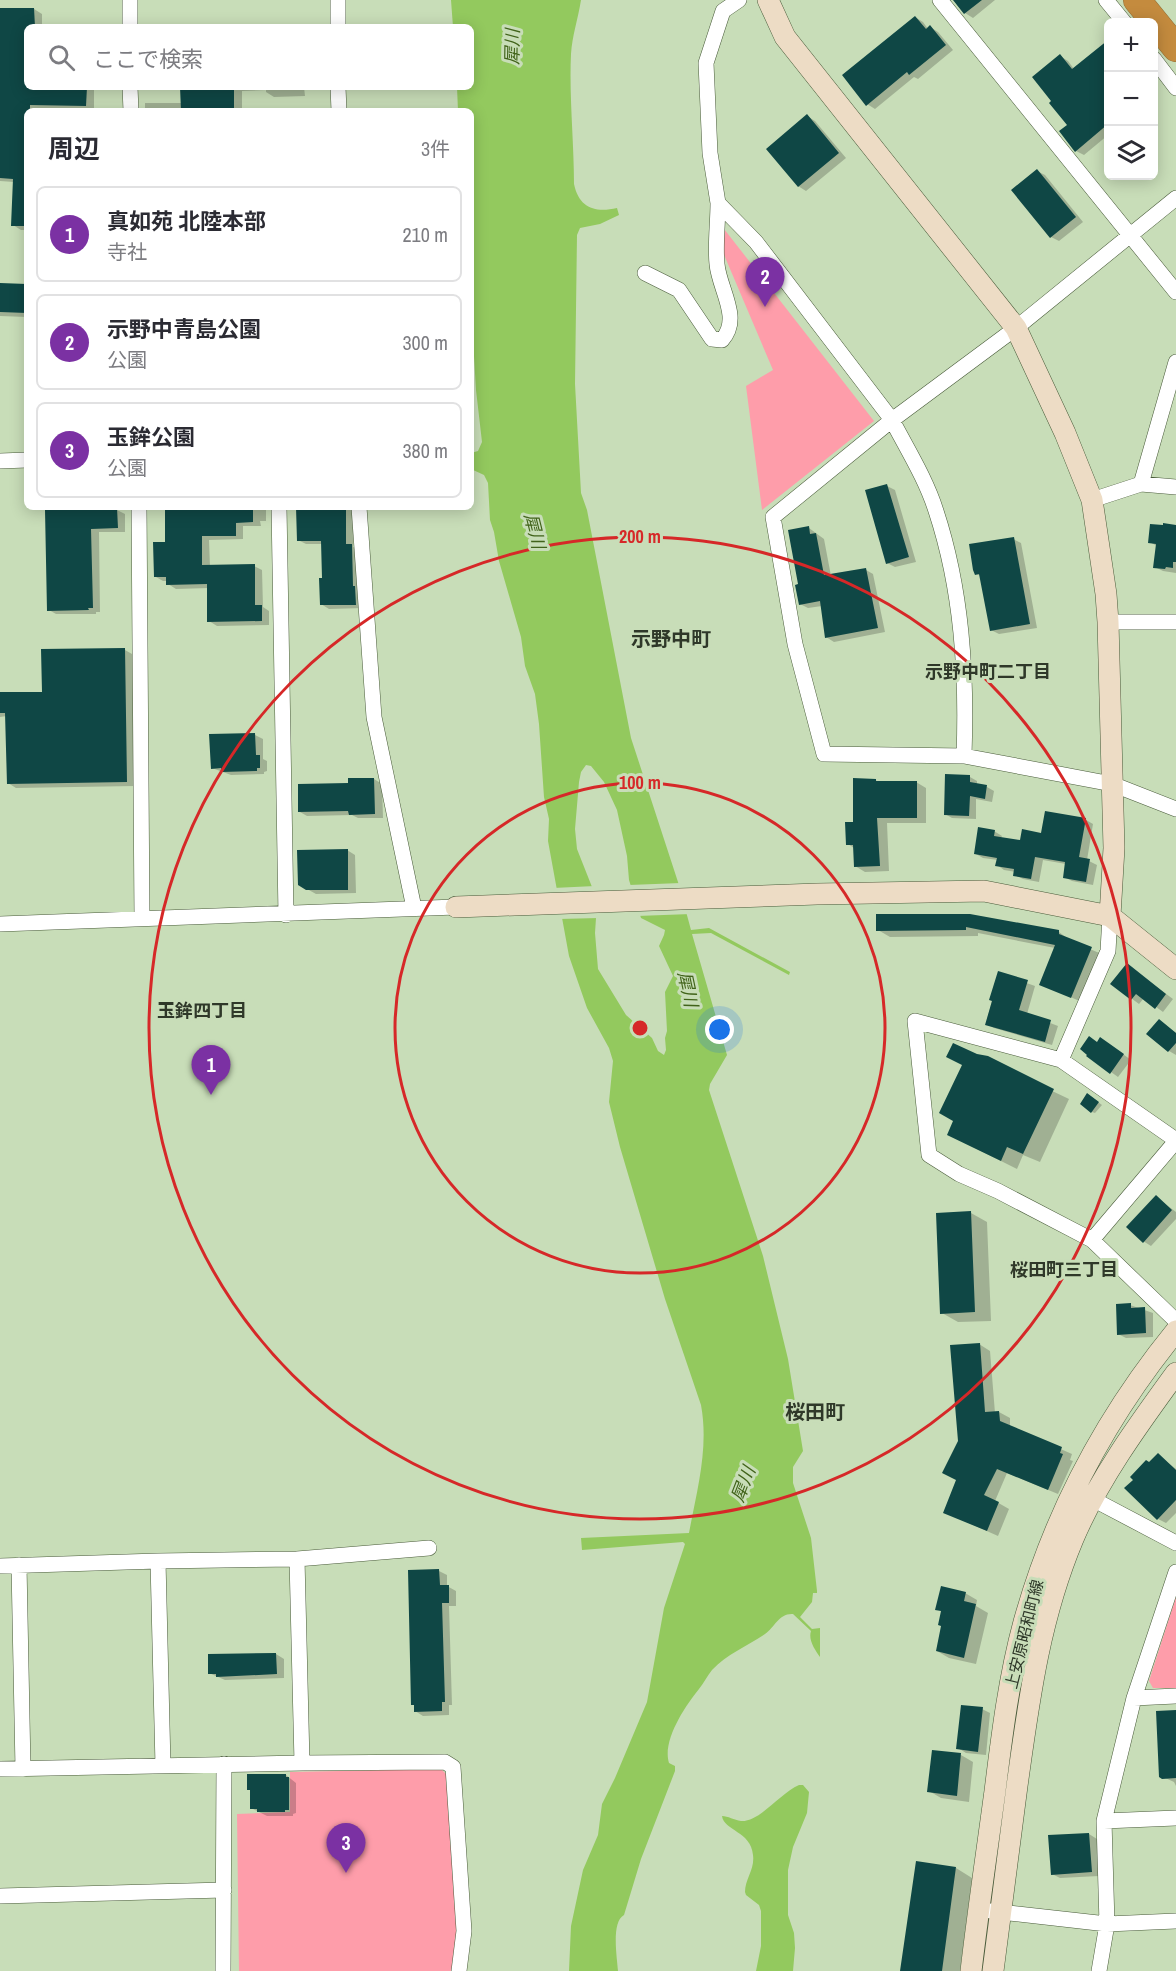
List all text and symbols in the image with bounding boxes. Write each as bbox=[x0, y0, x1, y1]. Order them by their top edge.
map controls bbox=[1104, 18, 1158, 180]
button: + bbox=[1104, 18, 1158, 72]
search box bbox=[24, 24, 474, 90]
water label: 犀川 bbox=[499, 27, 525, 65]
icon: search bbox=[45, 41, 78, 74]
text: ここで検索 bbox=[93, 44, 203, 74]
button: − bbox=[1104, 72, 1158, 126]
button: layers bbox=[1104, 126, 1158, 180]
text: 周辺 bbox=[48, 131, 100, 166]
text: 3件 bbox=[421, 135, 450, 162]
text: 真如苑 北陸本部 bbox=[107, 206, 266, 236]
text: 1 bbox=[65, 221, 74, 248]
text: 210 m bbox=[402, 221, 448, 248]
text: 寺社 bbox=[107, 238, 147, 265]
pin: 2 bbox=[746, 258, 784, 307]
text: 示野中青島公園 bbox=[107, 314, 261, 344]
text: 2 bbox=[65, 329, 74, 356]
text: 300 m bbox=[402, 329, 448, 356]
text: 公園 bbox=[107, 346, 147, 373]
text: 玉鉾公園 bbox=[107, 422, 195, 452]
text: 3 bbox=[65, 437, 74, 464]
text: 380 m bbox=[402, 437, 448, 464]
text: 公園 bbox=[107, 454, 147, 481]
water label: 犀川 bbox=[519, 511, 552, 553]
text: 200 m bbox=[619, 524, 661, 549]
district label: 示野中町 bbox=[631, 625, 711, 652]
district label: 示野中町二丁目 bbox=[925, 659, 1051, 684]
text: 100 m bbox=[619, 770, 661, 795]
water label: 犀川 bbox=[672, 969, 704, 1011]
district label: 玉鉾四丁目 bbox=[157, 998, 247, 1023]
your location bbox=[705, 1015, 734, 1044]
centre of rings bbox=[630, 1018, 650, 1038]
pin: 1 bbox=[192, 1046, 230, 1095]
district label: 桜田町三丁目 bbox=[1010, 1257, 1118, 1282]
district label: 桜田町 bbox=[785, 1398, 845, 1425]
water label: 犀川 bbox=[725, 1461, 762, 1505]
street label: 上安原昭和町線 bbox=[1000, 1577, 1048, 1691]
pin: 3 bbox=[326, 1824, 366, 1873]

